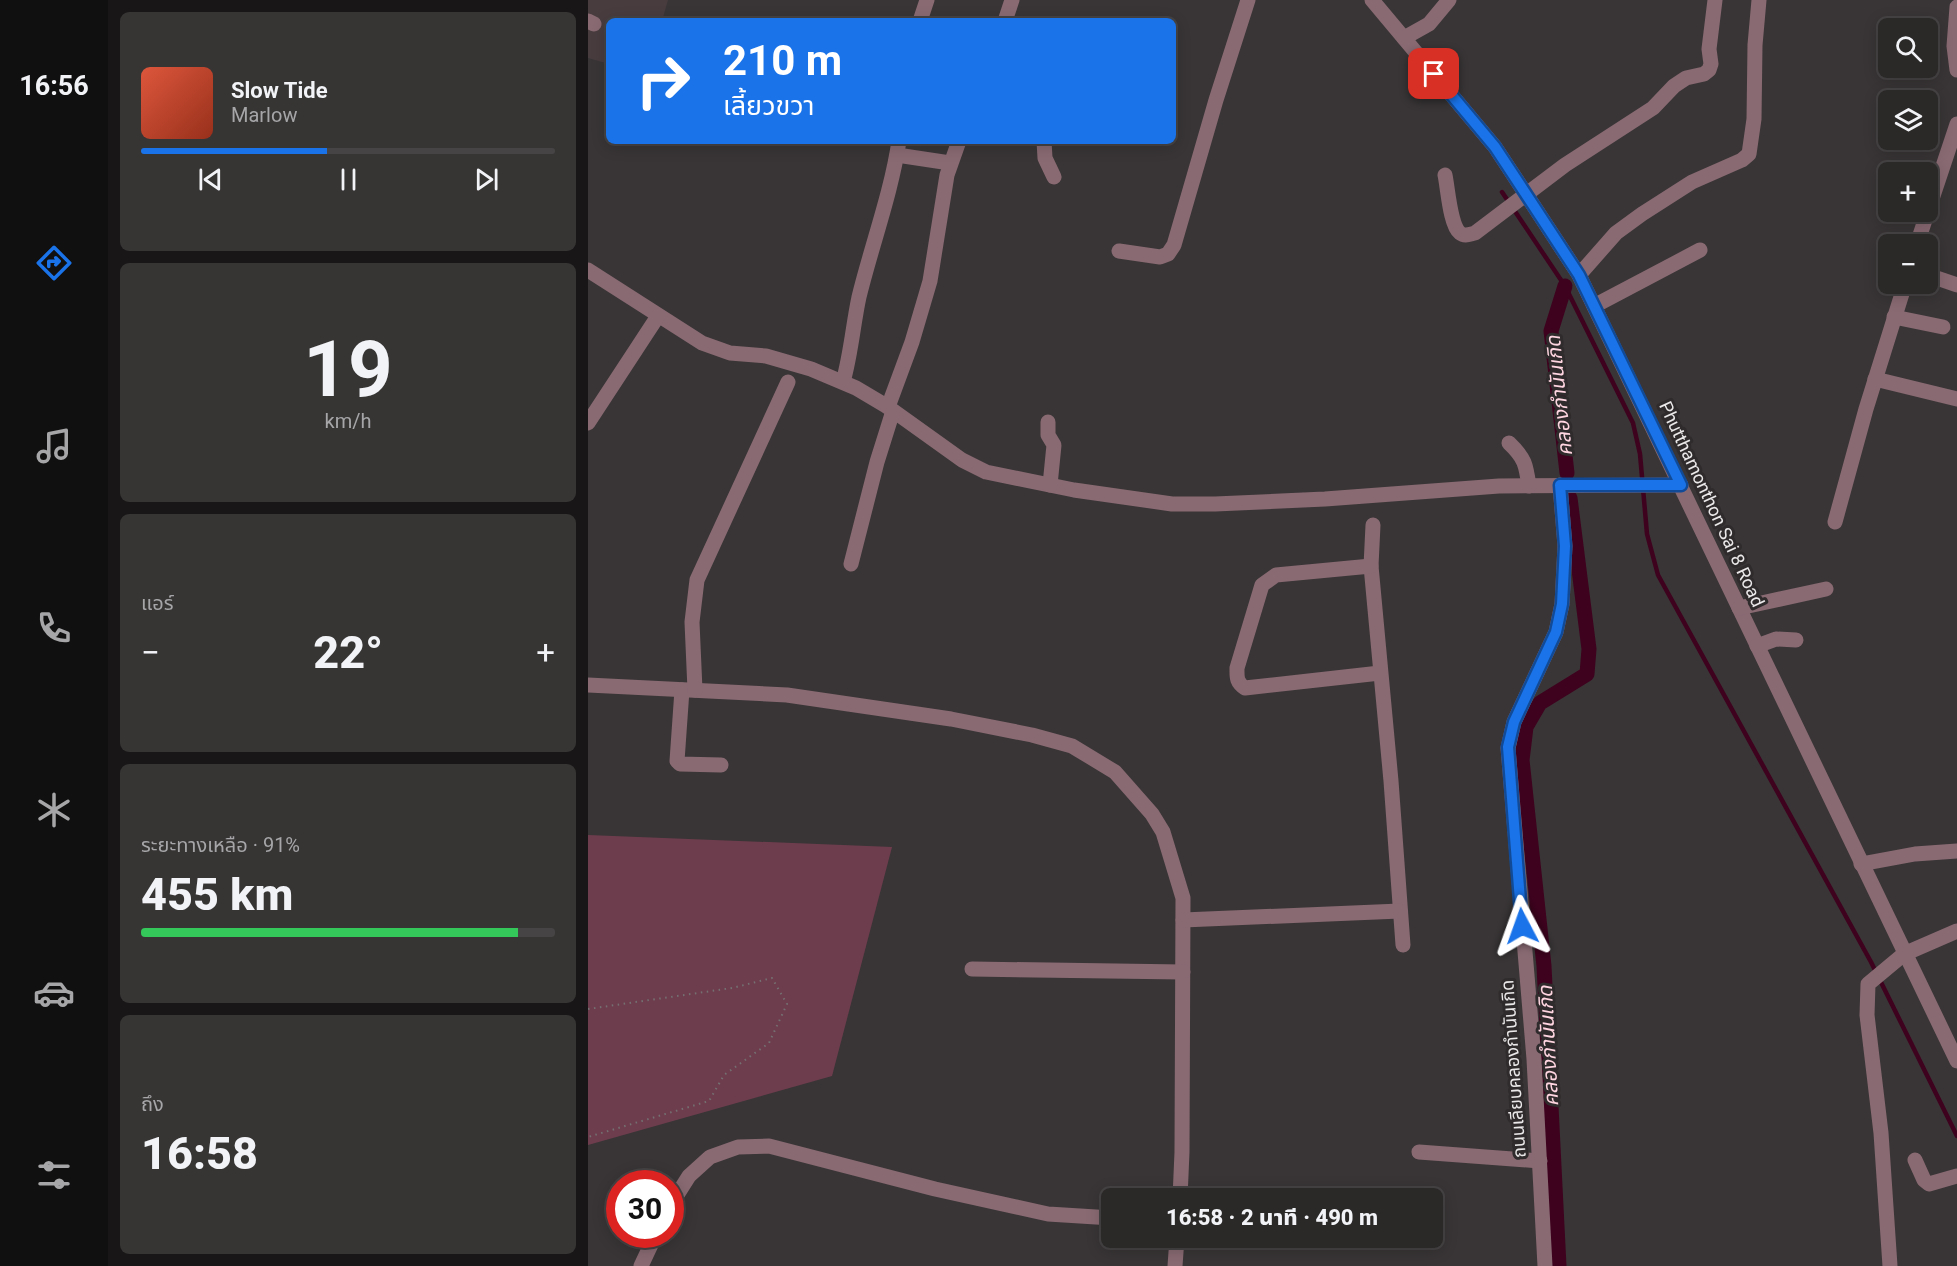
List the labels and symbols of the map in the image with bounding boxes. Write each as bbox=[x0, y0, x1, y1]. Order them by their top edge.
pin bbox=[1408, 48, 1459, 99]
water label: คลองกำนันเกิด bbox=[1541, 334, 1577, 457]
street label: Phutthamonthon Sai 8 Road bbox=[1655, 398, 1769, 610]
position arrow bbox=[1490, 894, 1554, 958]
street label: ถนนเลียบคลองกำนันเกิด bbox=[1496, 979, 1530, 1159]
water label: คลองกำนันเกิด bbox=[1533, 984, 1563, 1107]
speed limit sign: 30 bbox=[606, 1170, 684, 1248]

